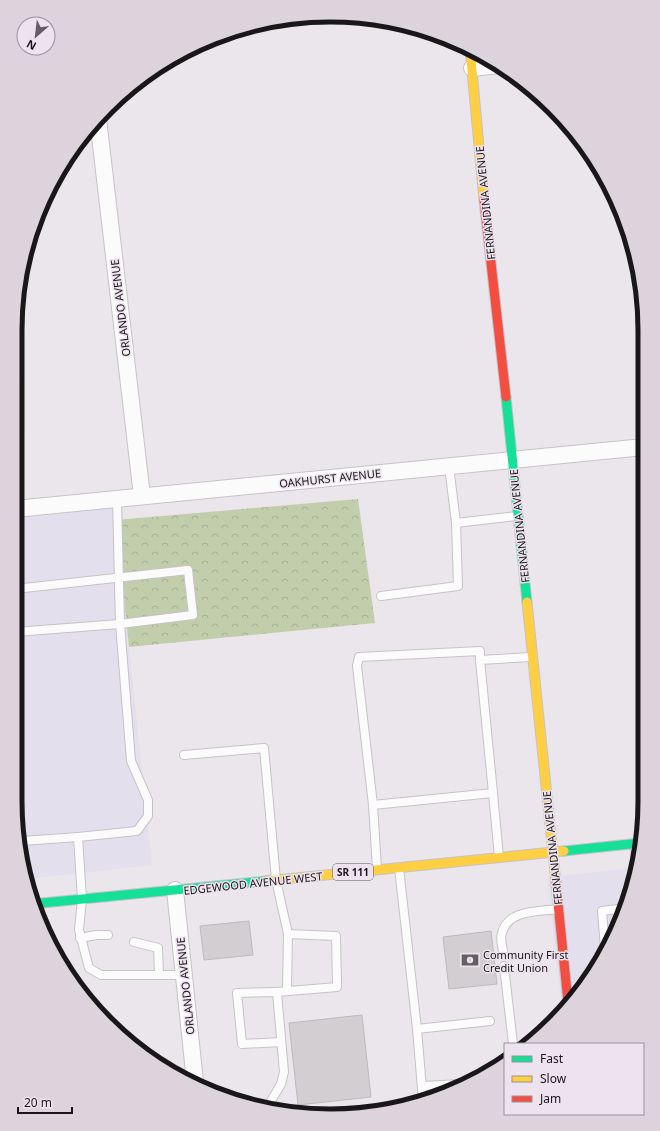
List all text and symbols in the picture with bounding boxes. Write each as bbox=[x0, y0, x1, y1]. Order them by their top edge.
north arrow bbox=[16, 16, 56, 56]
text: N bbox=[24, 37, 39, 54]
street label: FERNANDINA AVENUE bbox=[472, 145, 498, 261]
street label: ORLANDO AVENUE bbox=[107, 259, 133, 357]
street label: OAKHURST AVENUE bbox=[278, 465, 382, 491]
street label: FERNANDINA AVENUE bbox=[506, 468, 532, 584]
street label: FERNANDINA AVENUE bbox=[539, 790, 565, 906]
road number: SR 111 bbox=[333, 864, 373, 880]
street label: EDGEWOOD AVENUE WEST bbox=[183, 868, 323, 898]
street label: ORLANDO AVENUE bbox=[172, 937, 198, 1035]
place label: Community First Credit Union bbox=[483, 947, 568, 975]
bank icon: Community First Credit Union bbox=[460, 950, 480, 970]
legend bbox=[504, 1043, 644, 1115]
text: Fast bbox=[540, 1050, 564, 1067]
text: Slow bbox=[540, 1070, 567, 1087]
scale bar bbox=[18, 1089, 72, 1115]
text: Jam bbox=[539, 1090, 561, 1107]
text: 20 m bbox=[24, 1094, 52, 1111]

